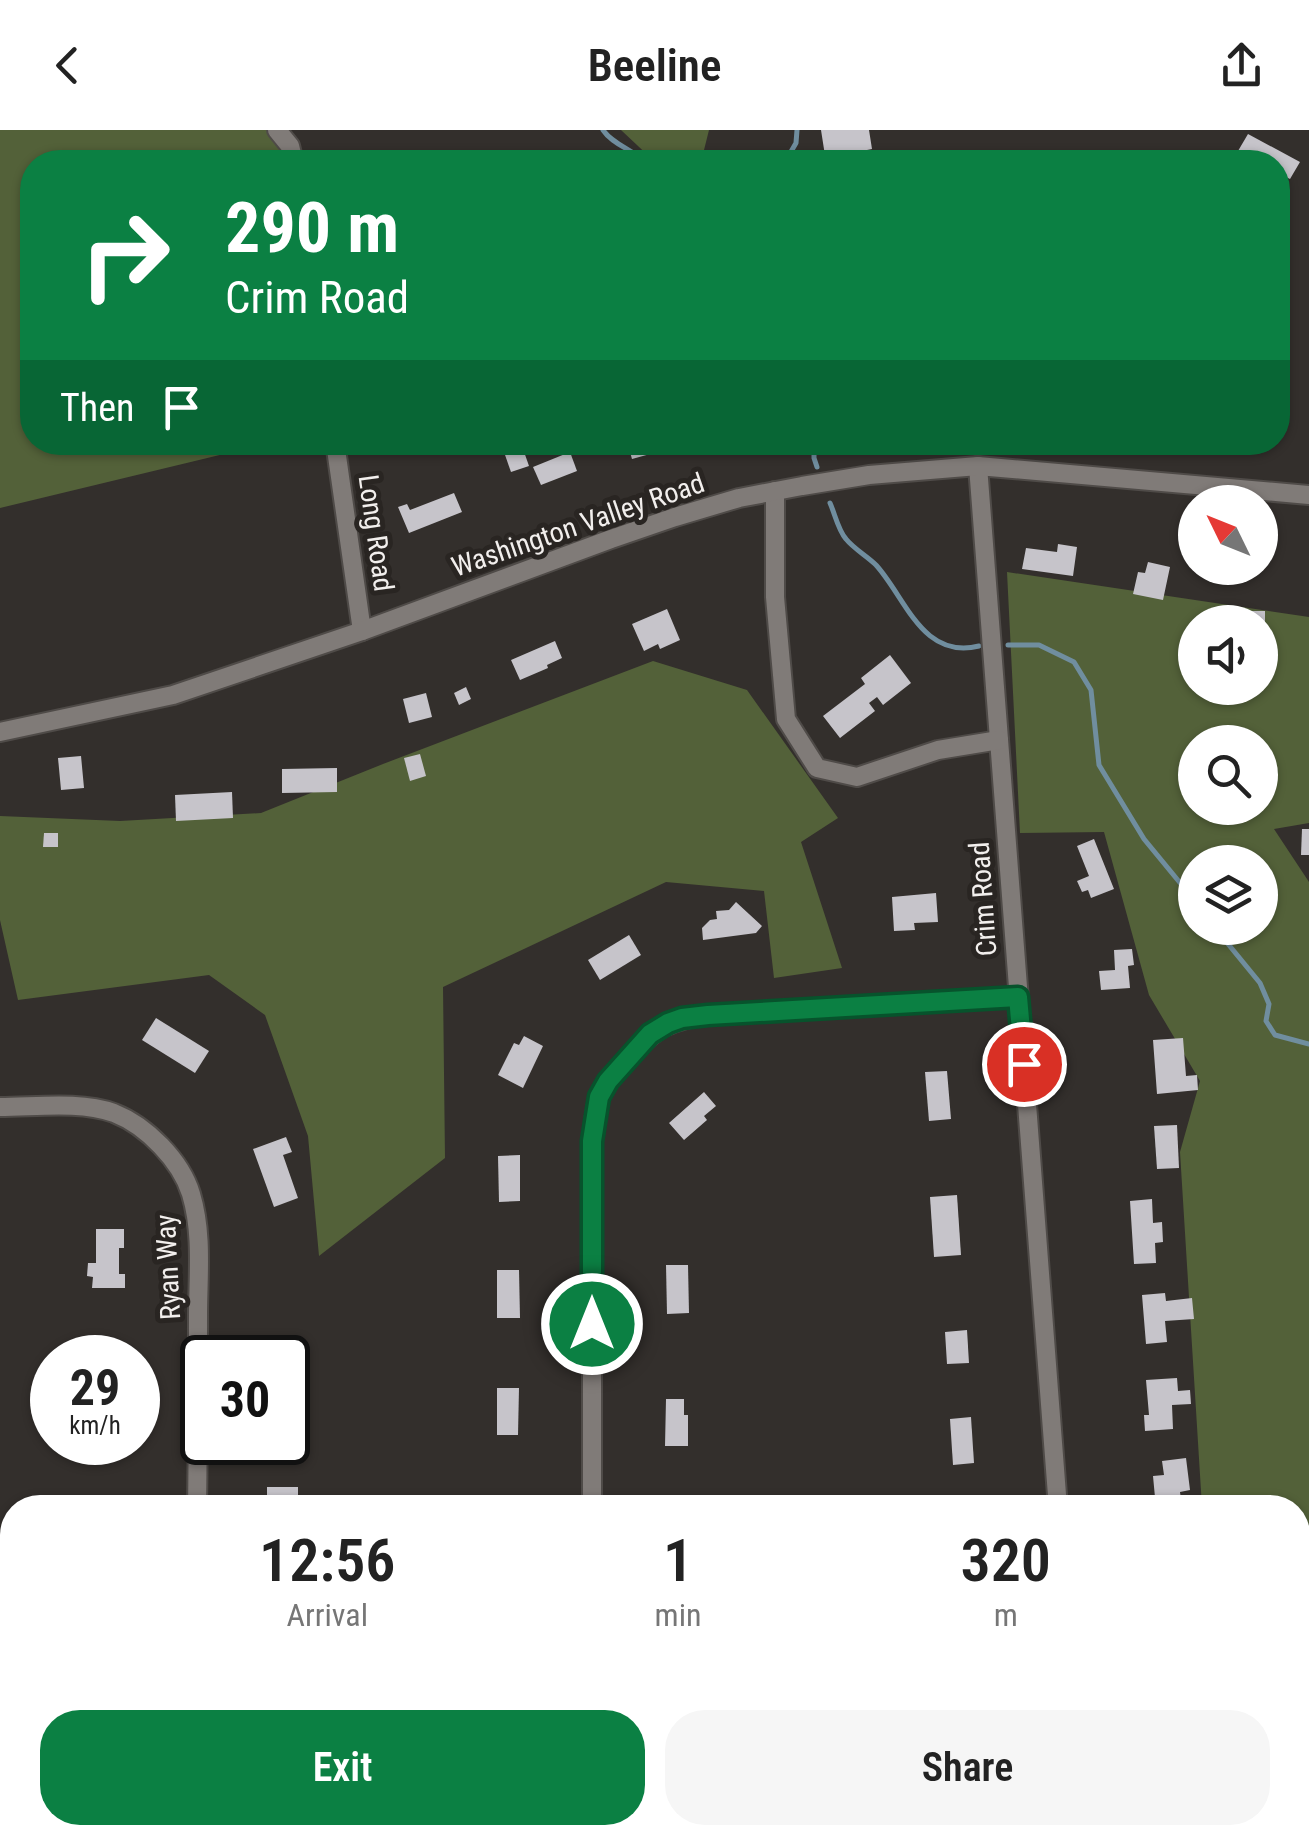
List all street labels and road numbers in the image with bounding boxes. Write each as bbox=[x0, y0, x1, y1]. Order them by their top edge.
street label: Washington Valley Road bbox=[447, 466, 709, 584]
street label: Long Road bbox=[351, 473, 401, 593]
street label: Crim Road bbox=[963, 841, 1003, 957]
street label: Ryan Way bbox=[149, 1213, 187, 1321]

